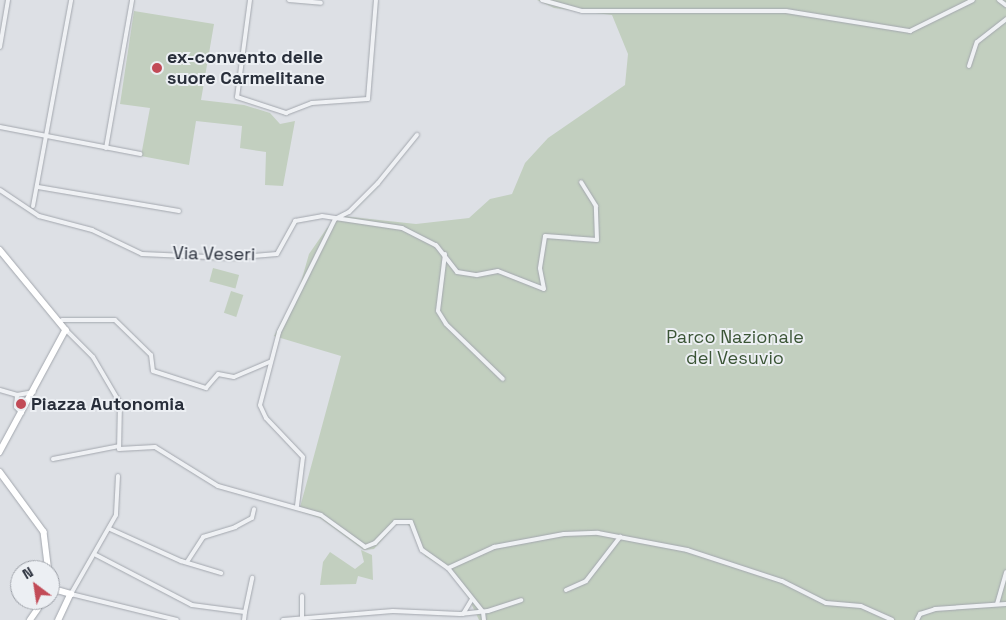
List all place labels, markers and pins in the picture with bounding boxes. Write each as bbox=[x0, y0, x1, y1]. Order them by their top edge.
place label: ex-convento delle suore Carmelitane bbox=[167, 47, 325, 90]
marker: ex-convento delle suore Carmelitane bbox=[151, 62, 163, 74]
place label: Piazza Autonomia bbox=[31, 393, 185, 415]
marker: Piazza Autonomia bbox=[15, 398, 27, 410]

